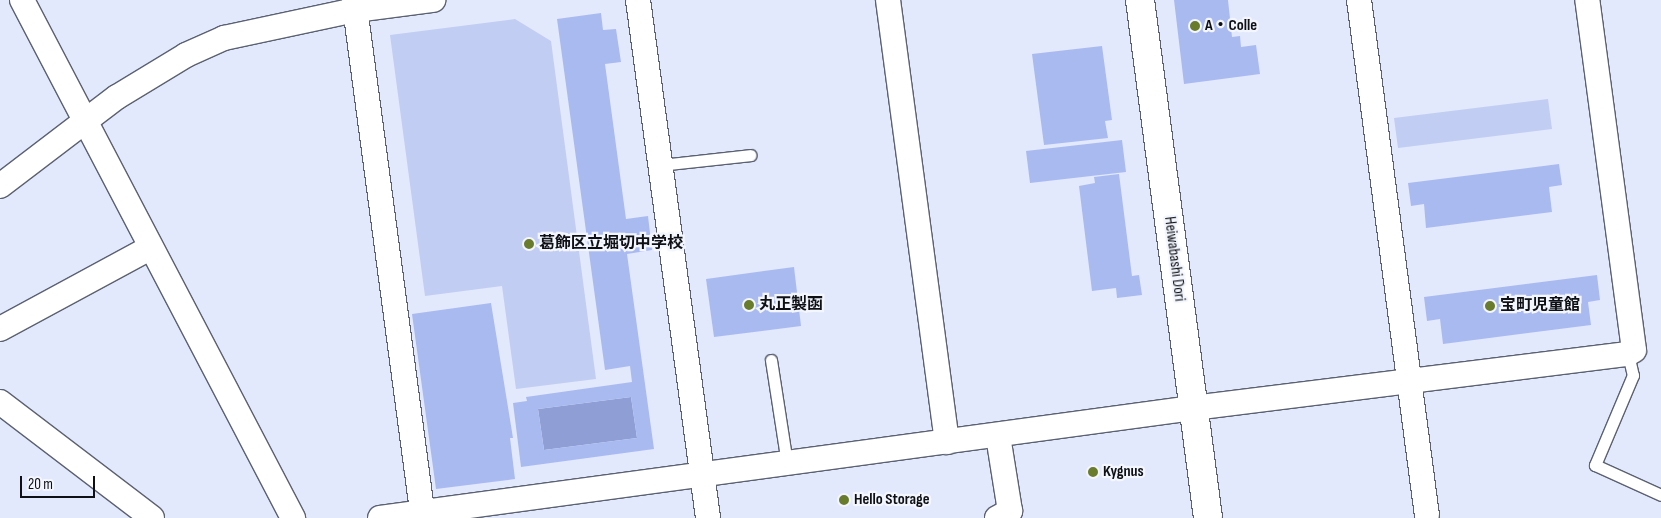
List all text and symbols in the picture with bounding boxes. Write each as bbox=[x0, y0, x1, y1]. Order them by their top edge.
place label: A・Colle bbox=[1205, 16, 1257, 36]
marker: A・Colle bbox=[1189, 20, 1201, 32]
street label: Heiwabashi Dori bbox=[1159, 215, 1189, 303]
place label: 葛飾区立堀切中学校 bbox=[539, 234, 683, 254]
marker: 葛飾区立堀切中学校 bbox=[523, 238, 535, 250]
place label: 丸正製函 bbox=[759, 295, 823, 315]
place label: 宝町児童館 bbox=[1500, 296, 1580, 316]
marker: 丸正製函 bbox=[743, 299, 755, 311]
marker: 宝町児童館 bbox=[1484, 300, 1496, 312]
place label: Kygnus bbox=[1103, 462, 1144, 482]
scale bar bbox=[22, 466, 98, 498]
marker: Kygnus bbox=[1087, 466, 1099, 478]
text: 20 m bbox=[28, 475, 53, 494]
place label: Hello Storage bbox=[854, 490, 929, 510]
marker: Hello Storage bbox=[838, 494, 850, 506]

